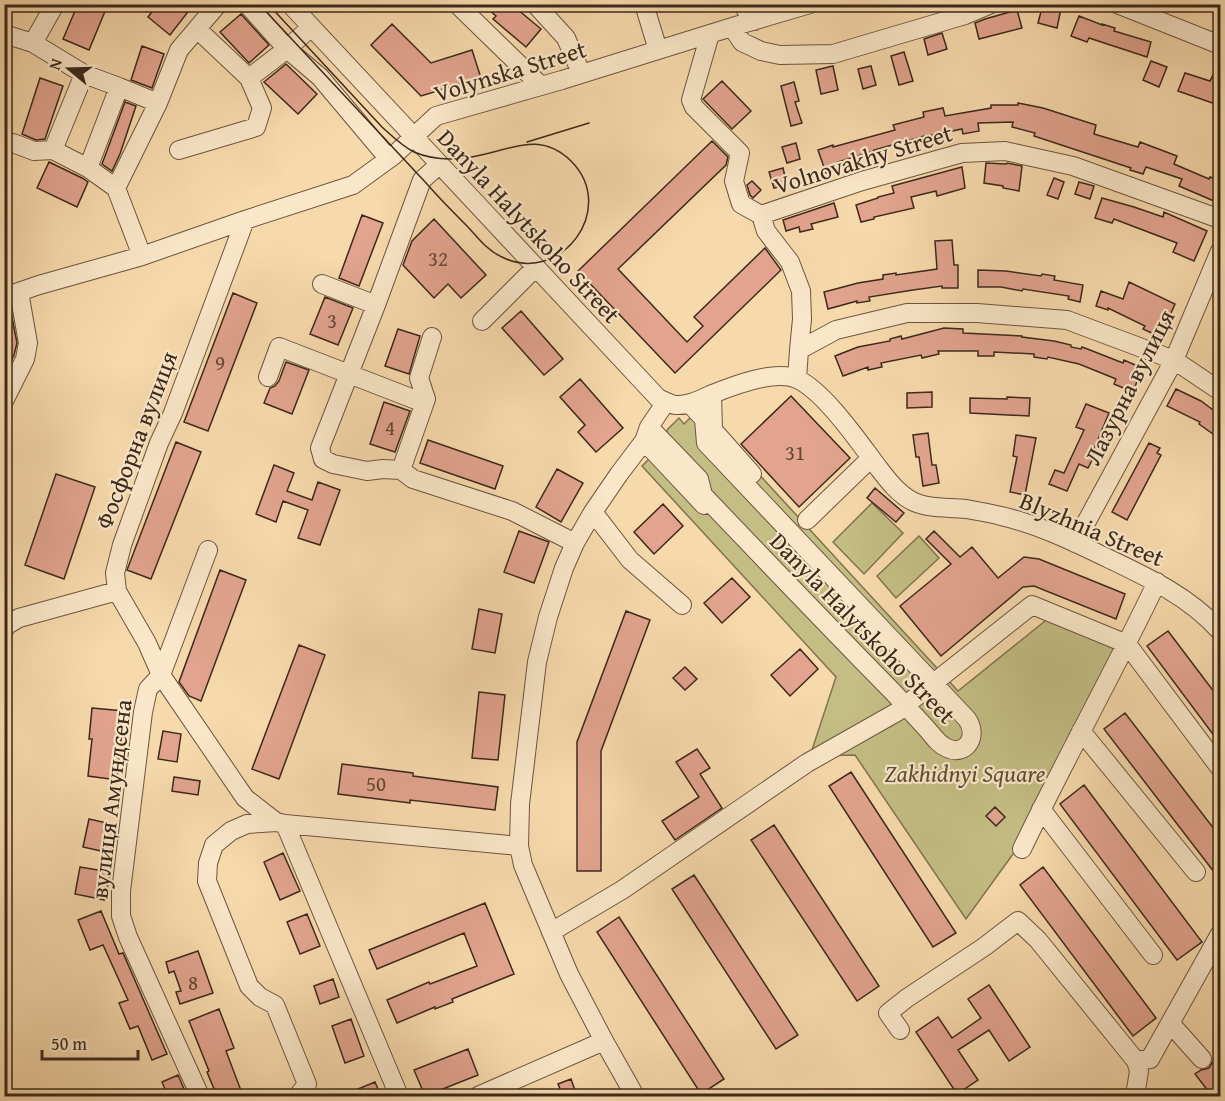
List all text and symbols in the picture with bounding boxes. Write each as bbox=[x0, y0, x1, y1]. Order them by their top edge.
street label: Volynska Street bbox=[429, 31, 591, 111]
north arrow bbox=[39, 39, 99, 99]
text: N bbox=[42, 55, 68, 73]
street label: Volnovakhy Street bbox=[769, 115, 957, 203]
street label: Danyla Halytskoho Street bbox=[429, 121, 629, 331]
house number: 32 bbox=[428, 243, 448, 274]
street label: Лазурна вулиця bbox=[1075, 303, 1183, 471]
house number: 3 bbox=[327, 305, 337, 336]
street label: Фосфорна вулиця bbox=[86, 346, 186, 534]
house number: 9 bbox=[215, 347, 225, 378]
house number: 4 bbox=[385, 412, 395, 443]
house number: 31 bbox=[785, 437, 805, 468]
street label: Blyzhnia Street bbox=[1014, 483, 1170, 575]
street label: Danyla Halytskoho Street bbox=[762, 524, 964, 732]
street label: вулиця Амундсена bbox=[81, 697, 141, 901]
park label: Zakhidnyi Square bbox=[885, 756, 1046, 791]
house number: 50 bbox=[366, 768, 386, 799]
house number: 8 bbox=[188, 967, 198, 998]
scale bar bbox=[42, 1023, 138, 1061]
text: 50 m bbox=[51, 1030, 87, 1057]

